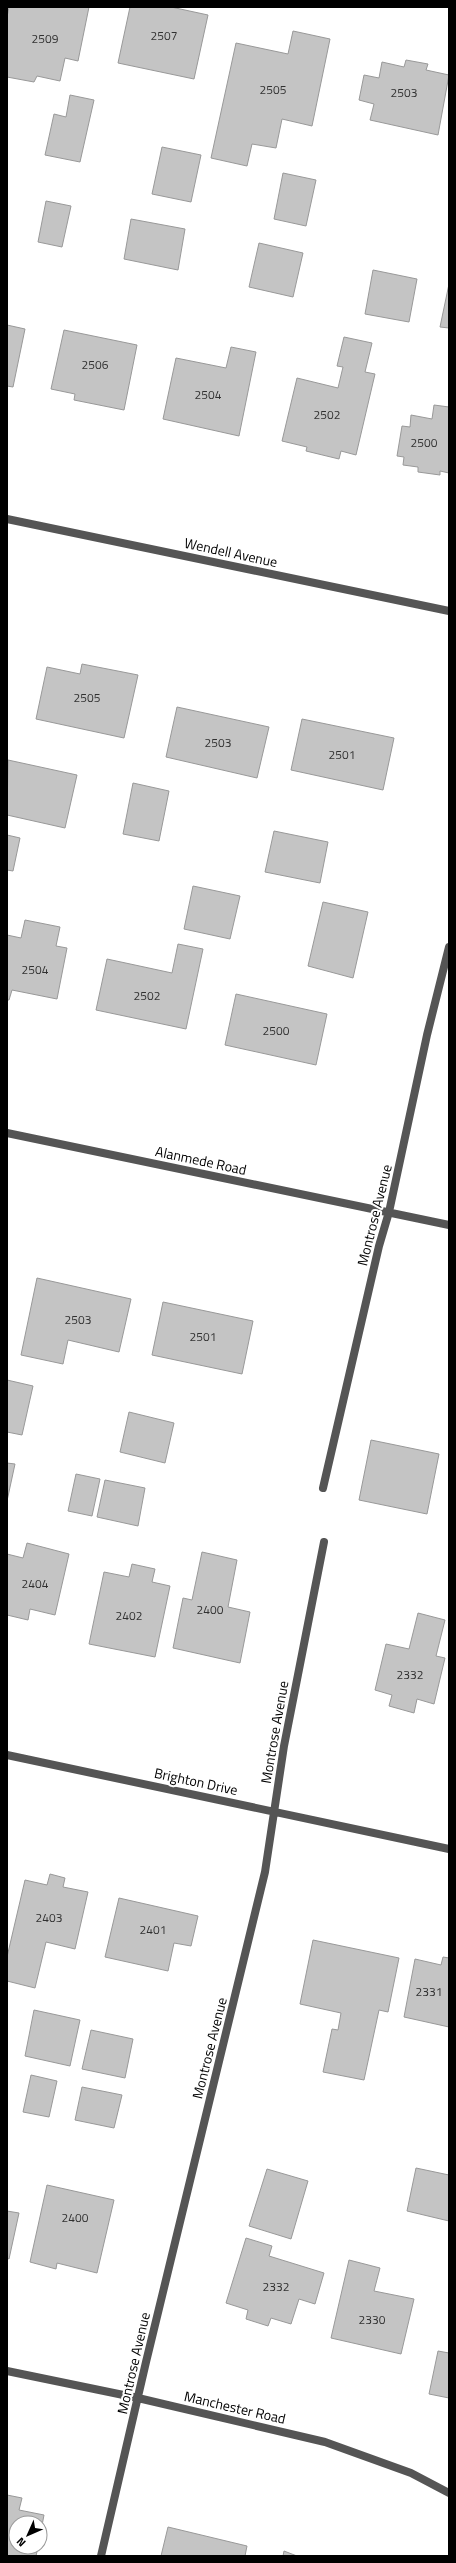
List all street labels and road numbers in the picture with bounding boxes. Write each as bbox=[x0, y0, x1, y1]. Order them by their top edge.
street label: Wendell Avenue bbox=[183, 532, 279, 572]
street label: Alanmede Road bbox=[153, 1140, 249, 1180]
street label: Montrose Avenue bbox=[351, 1162, 397, 1268]
street label: Montrose Avenue bbox=[255, 1679, 293, 1785]
street label: Brighton Drive bbox=[152, 1762, 240, 1800]
street label: Montrose Avenue bbox=[186, 1995, 232, 2101]
street label: Montrose Avenue bbox=[111, 2310, 155, 2416]
street label: Manchester Road bbox=[182, 2385, 288, 2429]

